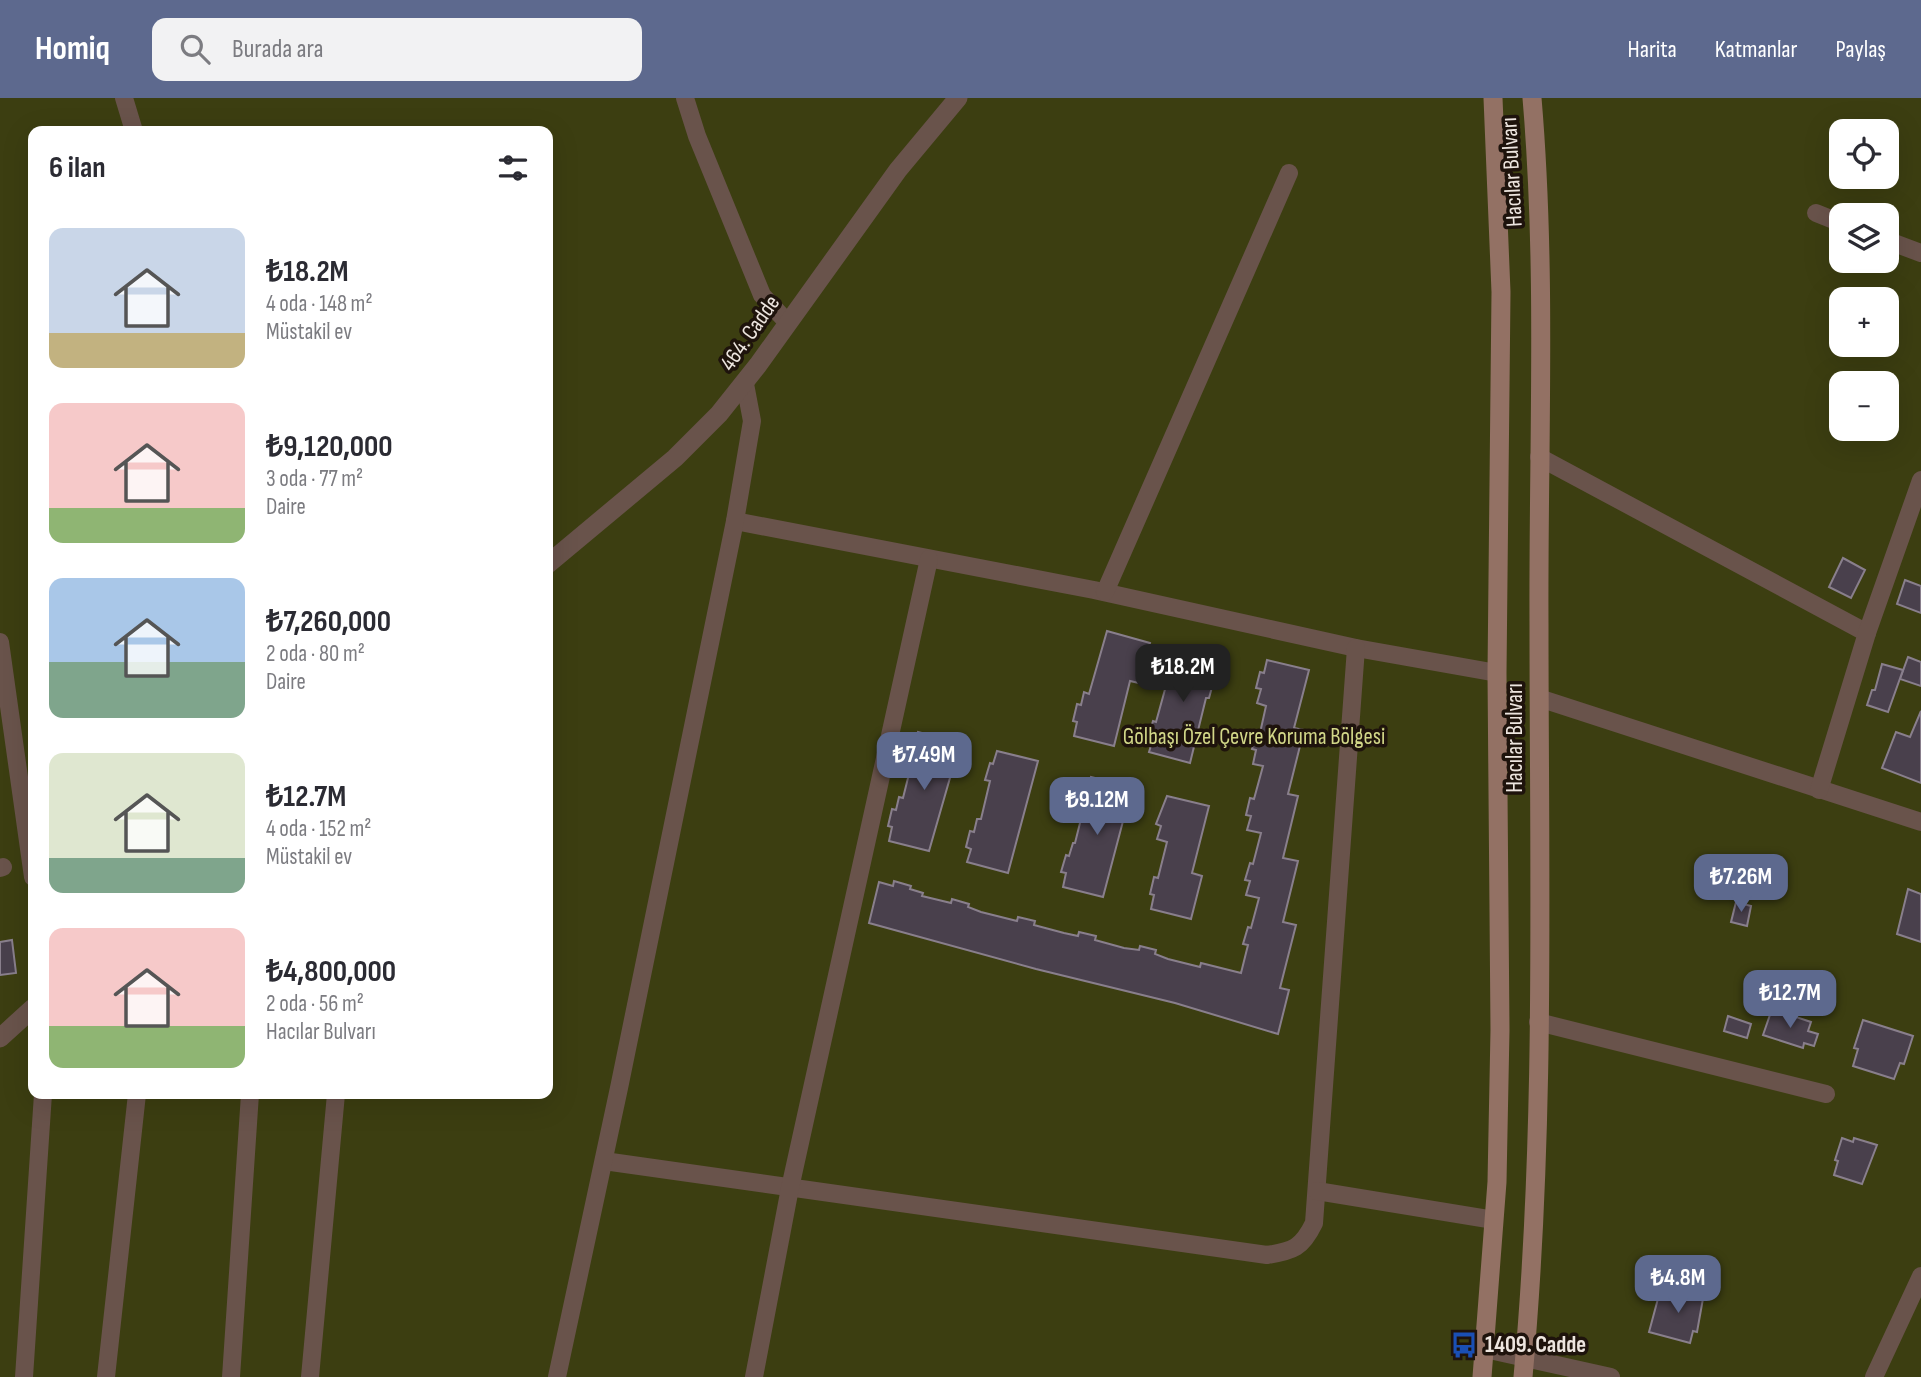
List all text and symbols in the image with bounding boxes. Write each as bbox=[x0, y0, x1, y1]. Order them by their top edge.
search box bbox=[152, 18, 642, 81]
text: Homiq bbox=[35, 29, 110, 69]
icon: search bbox=[176, 30, 214, 68]
text: Burada ara bbox=[232, 34, 323, 65]
text: Harita bbox=[1627, 35, 1677, 64]
text: Katmanlar bbox=[1715, 35, 1798, 64]
text: Paylaş bbox=[1836, 35, 1886, 64]
street label: Hacılar Bulvarı bbox=[1495, 117, 1529, 227]
map controls bbox=[1829, 119, 1899, 441]
button: locate bbox=[1829, 119, 1899, 189]
icon: filters bbox=[494, 149, 532, 187]
text: 6 ilan bbox=[49, 150, 106, 186]
button: layers bbox=[1829, 203, 1899, 273]
text: ₺18.2M bbox=[266, 254, 349, 290]
icon: home bbox=[105, 256, 189, 340]
button: + bbox=[1829, 287, 1899, 357]
text: 4 oda · 148 m² bbox=[266, 290, 373, 318]
street label: 464. Cadde bbox=[714, 290, 786, 376]
text: Müstakil ev bbox=[266, 318, 352, 346]
button: − bbox=[1829, 371, 1899, 441]
text: ₺9,120,000 bbox=[266, 429, 393, 465]
icon: home bbox=[105, 431, 189, 515]
text: 3 oda · 77 m² bbox=[266, 465, 363, 493]
text: Daire bbox=[266, 493, 306, 521]
text: ₺7,260,000 bbox=[266, 604, 391, 640]
icon: home bbox=[105, 606, 189, 690]
text: 2 oda · 80 m² bbox=[266, 640, 365, 668]
pin: ₺18.2M bbox=[1126, 644, 1240, 704]
text: ₺18.2M bbox=[1151, 653, 1215, 681]
text: Daire bbox=[266, 668, 306, 696]
street label: Hacılar Bulvarı bbox=[1501, 683, 1529, 793]
park label: Gölbaşı Özel Çevre Koruma Bölgesi bbox=[1123, 723, 1385, 751]
pin: ₺7.49M bbox=[867, 732, 981, 792]
text: ₺7.49M bbox=[893, 741, 955, 769]
pin: ₺9.12M bbox=[1040, 778, 1154, 837]
text: ₺12.7M bbox=[266, 779, 346, 815]
icon: home bbox=[105, 781, 189, 865]
text: ₺9.12M bbox=[1065, 786, 1129, 814]
text: 4 oda · 152 m² bbox=[266, 815, 371, 843]
text: Müstakil ev bbox=[266, 843, 352, 871]
pin: ₺7.26M bbox=[1684, 854, 1798, 914]
text: ₺7.26M bbox=[1710, 863, 1772, 891]
text: ₺4,800,000 bbox=[266, 954, 396, 990]
icon: home bbox=[105, 956, 189, 1040]
pin: ₺12.7M bbox=[1733, 970, 1847, 1030]
text: ₺12.7M bbox=[1759, 979, 1821, 1007]
text: 2 oda · 56 m² bbox=[266, 990, 364, 1018]
text: Hacılar Bulvarı bbox=[266, 1018, 376, 1046]
pin: ₺4.8M bbox=[1629, 1256, 1727, 1315]
text: ₺4.8M bbox=[1651, 1264, 1705, 1292]
bus stop icon: 1409. Cadde bbox=[1449, 1330, 1479, 1360]
place label: 1409. Cadde bbox=[1485, 1331, 1586, 1359]

